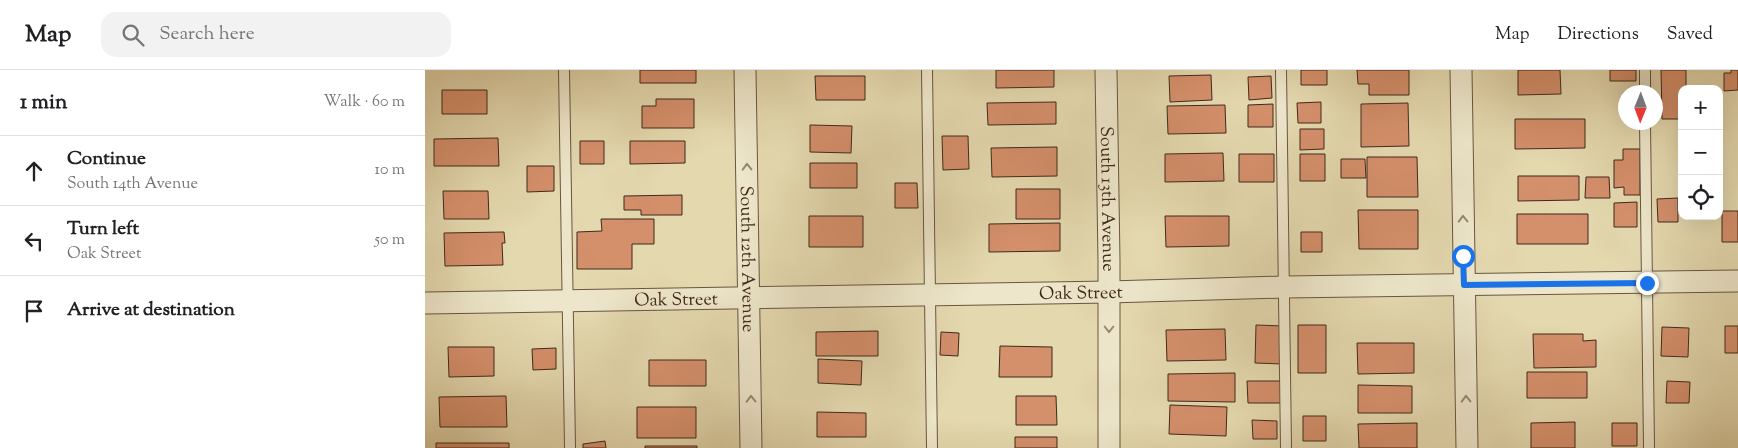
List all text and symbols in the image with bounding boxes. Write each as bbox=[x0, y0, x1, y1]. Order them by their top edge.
search box bbox=[101, 12, 451, 57]
text: Map bbox=[25, 18, 71, 52]
icon: search bbox=[119, 21, 147, 49]
text: Search here bbox=[159, 21, 255, 48]
text: Map bbox=[1495, 22, 1530, 48]
text: Directions bbox=[1558, 22, 1639, 48]
text: Saved bbox=[1667, 22, 1713, 48]
north arrow bbox=[1618, 85, 1663, 130]
map controls bbox=[1678, 85, 1723, 220]
button: + bbox=[1678, 85, 1723, 130]
text: 1 min bbox=[20, 88, 67, 118]
text: Walk · 60 m bbox=[324, 91, 405, 114]
street label: South 13th Avenue bbox=[1092, 126, 1120, 272]
button: − bbox=[1678, 130, 1723, 175]
text: Continue bbox=[67, 146, 146, 173]
icon: ahead bbox=[20, 157, 48, 185]
text: 10 m bbox=[375, 159, 405, 182]
one-way arrow bbox=[741, 163, 752, 171]
text: South 14th Avenue bbox=[67, 173, 198, 196]
button: locate bbox=[1678, 175, 1723, 220]
street label: South 12th Avenue bbox=[732, 185, 760, 333]
one-way arrow bbox=[1458, 215, 1468, 223]
text: Turn left bbox=[67, 216, 139, 243]
icon: left bbox=[20, 227, 48, 255]
text: 50 m bbox=[374, 229, 405, 252]
text: Oak Street bbox=[67, 243, 141, 266]
route start bbox=[1452, 245, 1475, 268]
route end bbox=[1636, 272, 1659, 295]
street label: Oak Street bbox=[1039, 281, 1123, 308]
street label: Oak Street bbox=[634, 287, 718, 315]
icon: arrive bbox=[20, 297, 48, 325]
text: Arrive at destination bbox=[67, 297, 235, 324]
one-way arrow bbox=[1104, 325, 1114, 333]
one-way arrow bbox=[746, 395, 756, 403]
one-way arrow bbox=[1461, 395, 1471, 403]

